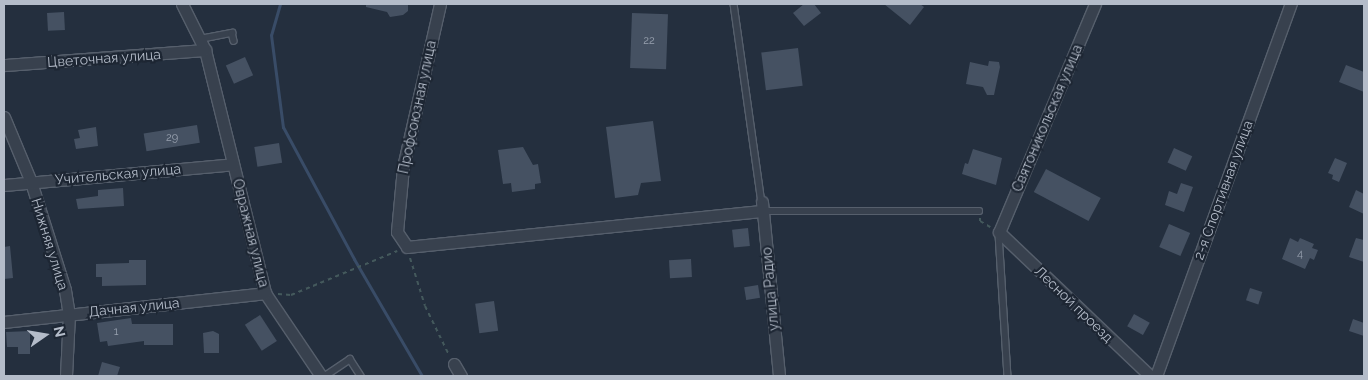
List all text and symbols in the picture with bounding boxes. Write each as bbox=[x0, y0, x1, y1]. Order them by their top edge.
house number: 22 bbox=[643, 34, 655, 48]
street label: Профсоюзная улица bbox=[395, 39, 439, 175]
street label: Святоникольская улица bbox=[1008, 42, 1086, 194]
street label: Цветочная улица bbox=[46, 46, 162, 70]
street label: 2-я Спортивная улица bbox=[1190, 118, 1256, 262]
house number: 29 bbox=[166, 131, 178, 145]
street label: Учительская улица bbox=[54, 160, 182, 188]
street label: Овражная улица bbox=[229, 177, 273, 289]
street label: Нижняя улица bbox=[28, 196, 72, 292]
street label: улица Радио bbox=[758, 246, 782, 332]
house number: 4 bbox=[1297, 247, 1303, 261]
street label: Лесной проезд bbox=[1031, 262, 1117, 346]
street label: Дачная улица bbox=[88, 294, 180, 320]
north arrow bbox=[20, 310, 70, 360]
text: N bbox=[51, 325, 69, 339]
house number: 1 bbox=[114, 325, 118, 339]

